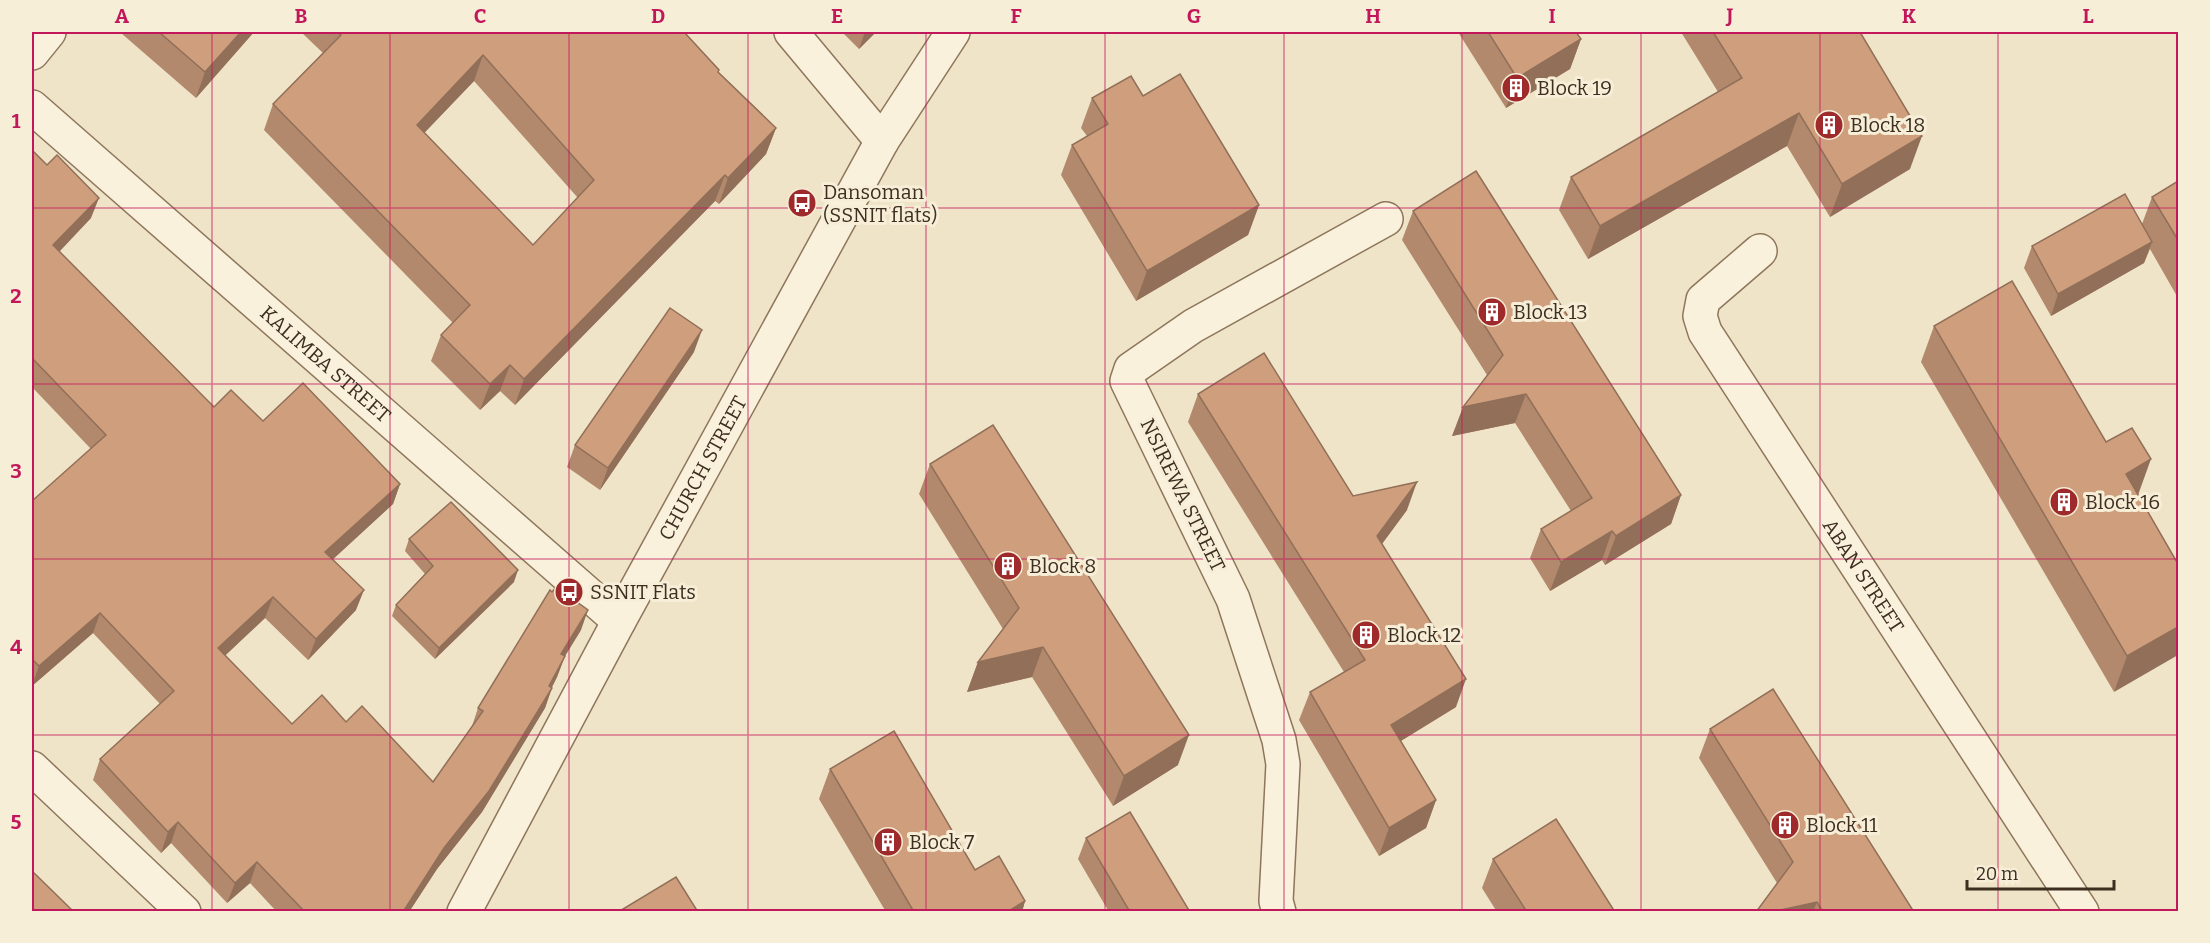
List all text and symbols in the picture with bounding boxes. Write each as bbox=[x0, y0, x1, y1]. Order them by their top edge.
text: A bbox=[115, 4, 130, 28]
text: B bbox=[295, 4, 308, 28]
text: C bbox=[474, 4, 486, 28]
text: D bbox=[651, 4, 665, 28]
text: E bbox=[831, 4, 843, 28]
text: F bbox=[1010, 4, 1022, 28]
text: G bbox=[1187, 4, 1201, 28]
text: H bbox=[1365, 4, 1381, 28]
text: I bbox=[1548, 4, 1556, 28]
text: J bbox=[1726, 4, 1734, 28]
text: K bbox=[1902, 4, 1917, 28]
text: L bbox=[2082, 4, 2094, 28]
building icon: Block 19 bbox=[1500, 72, 1532, 104]
place label: Block 19 bbox=[1537, 76, 1612, 100]
text: 1 bbox=[12, 109, 21, 133]
building icon: Block 18 bbox=[1813, 109, 1845, 141]
place label: Block 18 bbox=[1850, 113, 1925, 137]
place label: Dansoman (SSNIT flats) bbox=[823, 180, 937, 227]
bus stop icon: Dansoman (SSNIT flats) bbox=[786, 187, 818, 219]
text: 2 bbox=[10, 284, 22, 308]
building icon: Block 13 bbox=[1476, 296, 1508, 328]
street label: KALIMBA STREET bbox=[255, 300, 396, 428]
place label: Block 13 bbox=[1513, 300, 1588, 324]
street label: CHURCH STREET bbox=[654, 392, 752, 544]
street label: NSIREWA STREET bbox=[1136, 414, 1231, 576]
text: 3 bbox=[10, 459, 22, 483]
building icon: Block 16 bbox=[2048, 486, 2080, 518]
place label: Block 16 bbox=[2085, 490, 2160, 514]
street label: ABAN STREET bbox=[1818, 515, 1909, 637]
building icon: Block 8 bbox=[992, 550, 1024, 582]
place label: Block 8 bbox=[1029, 554, 1096, 578]
bus stop icon: SSNIT Flats bbox=[553, 576, 585, 608]
place label: SSNIT Flats bbox=[590, 580, 696, 604]
building icon: Block 12 bbox=[1350, 619, 1382, 651]
place label: Block 12 bbox=[1387, 623, 1461, 647]
text: 4 bbox=[10, 635, 22, 659]
building icon: Block 11 bbox=[1769, 809, 1801, 841]
text: 5 bbox=[11, 810, 22, 834]
place label: Block 11 bbox=[1806, 813, 1877, 837]
building icon: Block 7 bbox=[872, 826, 904, 858]
place label: Block 7 bbox=[909, 830, 974, 854]
scale bar bbox=[1967, 853, 2114, 891]
text: 20 m bbox=[1976, 863, 2018, 885]

